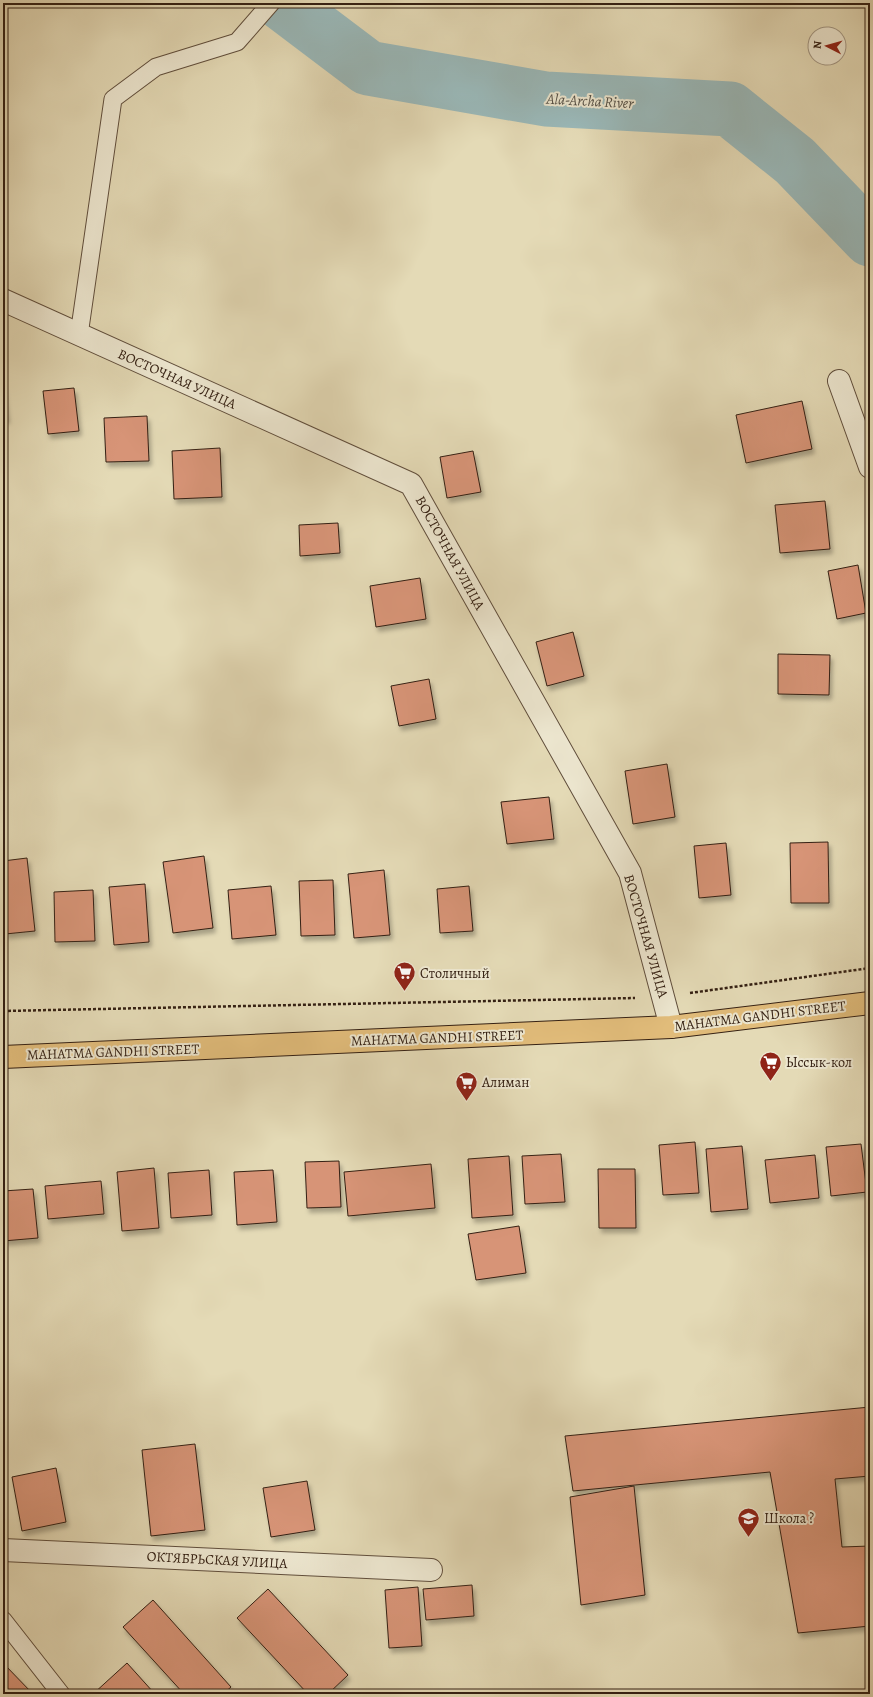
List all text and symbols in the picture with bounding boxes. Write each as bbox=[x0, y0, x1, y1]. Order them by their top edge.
north arrow bbox=[807, 26, 847, 66]
text: N bbox=[810, 40, 825, 50]
water label: Ala-Archa River bbox=[545, 89, 635, 113]
street label: ВОСТОЧНАЯ УЛИЦА bbox=[115, 344, 240, 414]
street label: ВОСТОЧНАЯ УЛИЦА bbox=[411, 493, 490, 614]
street label: ВОСТОЧНАЯ УЛИЦА bbox=[619, 872, 673, 1001]
supermarket icon: Столичный bbox=[391, 960, 417, 993]
place label: Столичный bbox=[420, 964, 490, 983]
street label: MAHATMA GANDHI STREET bbox=[673, 996, 847, 1036]
street label: MAHATMA GANDHI STREET bbox=[351, 1025, 524, 1051]
street label: MAHATMA GANDHI STREET bbox=[27, 1039, 200, 1065]
supermarket icon: Ыссык-кол bbox=[757, 1049, 783, 1082]
place label: Ыссык-кол bbox=[786, 1053, 852, 1072]
supermarket icon: Алиман bbox=[453, 1069, 479, 1102]
place label: Алиман bbox=[481, 1073, 529, 1092]
school or university icon: Школа ? bbox=[735, 1505, 761, 1538]
place label: Школа ? bbox=[764, 1509, 814, 1528]
street label: ОКТЯБРЬСКАЯ УЛИЦА bbox=[146, 1547, 289, 1573]

